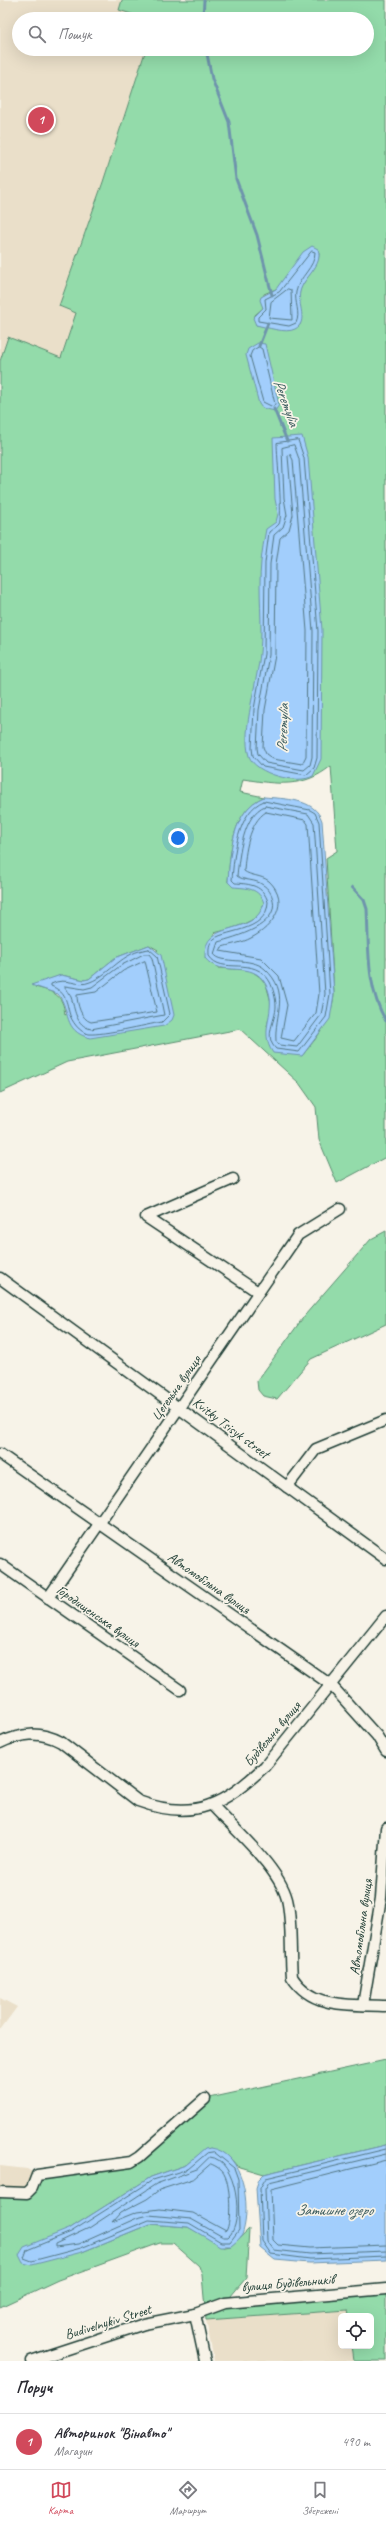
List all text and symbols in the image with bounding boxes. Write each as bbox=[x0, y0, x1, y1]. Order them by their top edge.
search box bbox=[12, 12, 374, 56]
icon: search bbox=[26, 23, 48, 45]
text: Пошук bbox=[58, 25, 91, 44]
pin: 1 bbox=[28, 105, 54, 135]
water label: Peremylia bbox=[269, 377, 304, 430]
water label: Peremylia bbox=[273, 702, 293, 752]
your location bbox=[168, 828, 188, 848]
street label: Цегельна вулиця bbox=[147, 1351, 205, 1424]
street label: Kvitky Tsisyk street bbox=[189, 1394, 274, 1464]
street label: Автомобільна вулиця bbox=[164, 1548, 254, 1618]
street label: Городищенська вулиця bbox=[53, 1581, 144, 1652]
street label: Будівельна вулиця bbox=[240, 1697, 305, 1770]
street label: Автомобільна вулиця bbox=[346, 1877, 376, 1976]
water label: Затишне озеро bbox=[296, 2201, 374, 2220]
street label: вулиця Будівельників bbox=[241, 2270, 339, 2296]
street label: Budivelnykiv Street bbox=[63, 2300, 154, 2343]
map controls bbox=[338, 2313, 374, 2349]
button: locate bbox=[338, 2313, 374, 2349]
text: Поруч bbox=[16, 2377, 52, 2398]
text: Авторинок "Вінавто" bbox=[54, 2424, 169, 2443]
text: 1 bbox=[26, 2434, 32, 2450]
text: 490 m bbox=[342, 2434, 370, 2450]
text: Магазин bbox=[54, 2443, 92, 2459]
tab: Карта bbox=[48, 2479, 73, 2517]
tab: Маршрут bbox=[170, 2479, 206, 2517]
tab: Збережені bbox=[302, 2479, 338, 2517]

